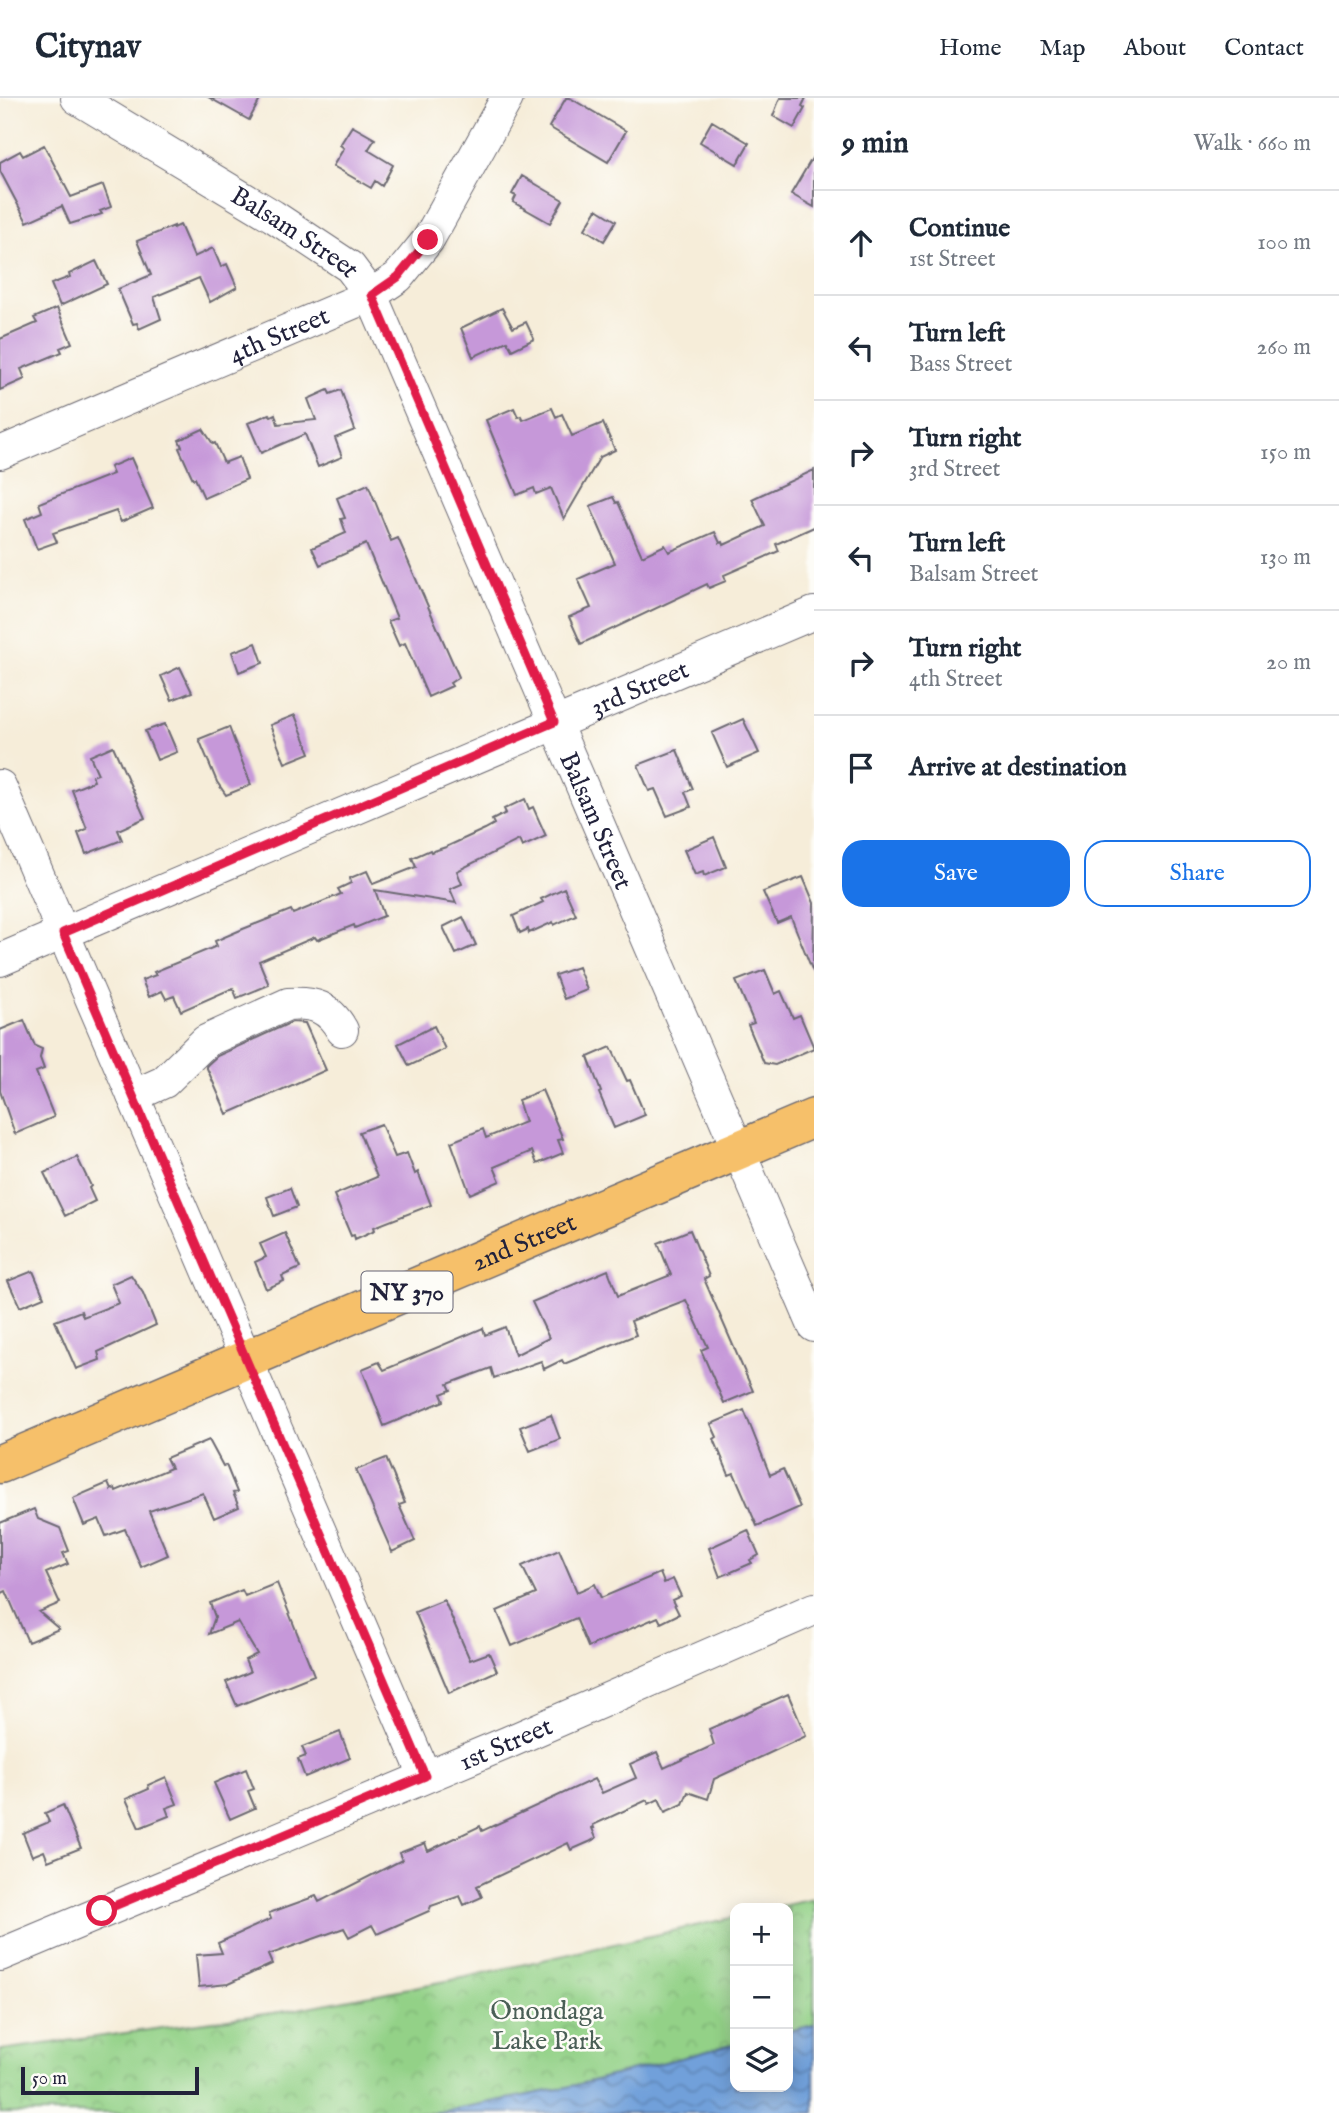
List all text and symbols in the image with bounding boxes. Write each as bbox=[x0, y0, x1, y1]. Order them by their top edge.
text: Citynav bbox=[35, 27, 141, 69]
text: Home bbox=[939, 33, 1002, 64]
text: Map bbox=[1040, 33, 1086, 64]
text: About bbox=[1124, 33, 1186, 64]
text: Contact bbox=[1224, 33, 1304, 64]
text: 9 min bbox=[842, 125, 909, 163]
text: Walk · 660 m bbox=[1193, 129, 1311, 158]
street label: Balsam Street bbox=[224, 179, 367, 284]
text: Continue bbox=[909, 212, 1010, 245]
route end bbox=[412, 224, 443, 255]
icon: ahead bbox=[842, 224, 880, 262]
text: 100 m bbox=[1257, 228, 1311, 257]
text: 1st Street bbox=[909, 245, 996, 274]
street label: 4th Street bbox=[224, 300, 335, 372]
text: Turn left bbox=[909, 317, 1006, 350]
icon: left bbox=[842, 329, 880, 367]
text: 260 m bbox=[1256, 333, 1311, 362]
text: Bass Street bbox=[909, 350, 1013, 379]
text: Turn right bbox=[909, 422, 1022, 455]
icon: right bbox=[842, 434, 880, 472]
text: 150 m bbox=[1260, 438, 1311, 467]
text: 3rd Street bbox=[909, 455, 1000, 484]
text: Turn left bbox=[909, 527, 1006, 560]
icon: left bbox=[842, 539, 880, 577]
text: 130 m bbox=[1260, 543, 1311, 572]
text: Balsam Street bbox=[909, 560, 1038, 589]
text: Turn right bbox=[909, 632, 1022, 665]
icon: right bbox=[842, 644, 880, 682]
text: 20 m bbox=[1266, 648, 1311, 677]
street label: 3rd Street bbox=[586, 653, 694, 724]
text: 4th Street bbox=[909, 665, 1003, 694]
street label: Balsam Street bbox=[551, 747, 639, 895]
icon: arrive bbox=[842, 749, 880, 787]
text: Arrive at destination bbox=[909, 751, 1127, 784]
button: Save bbox=[842, 840, 1070, 907]
button: Share bbox=[1084, 840, 1311, 907]
street label: 2nd Street bbox=[467, 1206, 581, 1280]
road number: NY 370 bbox=[362, 1272, 452, 1312]
street label: 1st Street bbox=[454, 1710, 558, 1779]
route start bbox=[86, 1895, 117, 1926]
map controls bbox=[730, 1903, 793, 2092]
button: + bbox=[730, 1903, 793, 1966]
button: − bbox=[730, 1966, 793, 2029]
park label: Onondaga Lake Park bbox=[490, 1995, 605, 2058]
button: layers bbox=[730, 2029, 793, 2092]
scale bar bbox=[21, 2064, 200, 2096]
text: 50 m bbox=[32, 2067, 67, 2091]

